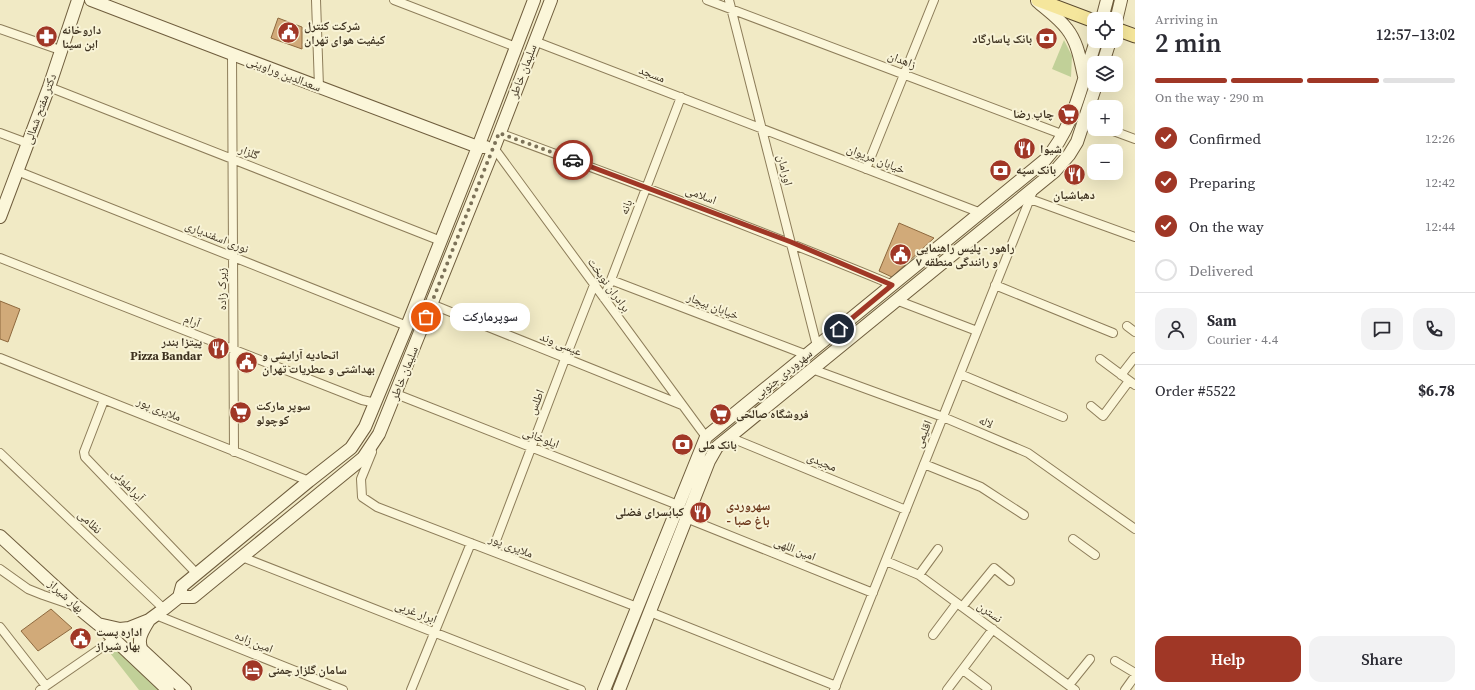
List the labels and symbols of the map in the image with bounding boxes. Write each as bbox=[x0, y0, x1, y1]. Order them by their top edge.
place label: شرکت کنترل کیفیت هوای تهران bbox=[304, 18, 386, 48]
public building icon: شرکت کنترل کیفیت هوای تهران bbox=[275, 20, 301, 46]
place label: داروخانه ابن سینا bbox=[62, 22, 101, 52]
pharmacy icon: داروخانه ابن سینا bbox=[33, 24, 59, 50]
bank icon: بانک پاسارگاد bbox=[1034, 26, 1060, 52]
place label: بانک پاسارگاد bbox=[972, 31, 1032, 47]
street label: سلیمان خاطر bbox=[505, 42, 541, 101]
street label: زاهدان bbox=[886, 47, 919, 73]
street label: سعدالدین وراوینی bbox=[245, 53, 323, 96]
street label: مسجد bbox=[636, 62, 668, 86]
street label: دکتر مفتح شمالی bbox=[20, 72, 60, 146]
supermarket icon: چاپ رضا bbox=[1056, 101, 1082, 127]
place label: چاپ رضا bbox=[1013, 106, 1054, 122]
restaurant icon: شیوا bbox=[1012, 136, 1038, 162]
street label: گلزار bbox=[236, 140, 261, 163]
courier bbox=[553, 140, 593, 180]
street label: خیابان مریوان bbox=[845, 141, 908, 178]
place label: شیوا bbox=[1040, 141, 1062, 157]
street label: اورامان bbox=[773, 153, 797, 187]
bank icon: بانک سپه bbox=[987, 157, 1013, 183]
restaurant icon: دهباشیان bbox=[1061, 161, 1087, 187]
place label: بانک سپه bbox=[1016, 162, 1056, 178]
street label: اسلامی bbox=[683, 182, 719, 208]
place label: دهباشیان bbox=[1053, 187, 1095, 203]
street label: بانه bbox=[616, 197, 636, 217]
street label: نوری اسفندیاری bbox=[183, 217, 251, 257]
place label: راهور - پلیس راهنمایی و رانندگی منطقه ۷ bbox=[916, 240, 1015, 270]
public building icon: راهور - پلیس راهنمایی و رانندگی منطقه ۷ bbox=[888, 242, 914, 268]
street label: برادران نوبخت bbox=[584, 255, 634, 315]
street label: زیرک زاده bbox=[214, 267, 230, 310]
street label: خیابان بیجار bbox=[684, 288, 742, 323]
pin bbox=[409, 300, 443, 334]
callout: سوپرمارکت bbox=[450, 303, 530, 331]
street label: آرام bbox=[182, 311, 203, 332]
pin bbox=[822, 312, 856, 346]
street label: عیسی وند bbox=[538, 328, 584, 360]
place label: پیتزا بندر Pizza Bandar bbox=[130, 334, 202, 364]
restaurant icon: پیتزا بندر Pizza Bandar bbox=[205, 336, 231, 362]
street label: سلیمان خاطر bbox=[386, 344, 422, 403]
street label: سهروردی جنوبی bbox=[750, 345, 816, 403]
place label: اتحادیه آرایشی و بهداشتی و عطریات تهران bbox=[262, 347, 375, 377]
public building icon: اتحادیه آرایشی و بهداشتی و عطریات تهران bbox=[233, 349, 259, 375]
street label: اطلس bbox=[524, 387, 548, 417]
street label: ملایری پور bbox=[134, 393, 183, 425]
place label: سوپر مارکت کوچولو bbox=[256, 398, 310, 428]
supermarket icon: سوپر مارکت کوچولو bbox=[227, 400, 253, 426]
supermarket icon: فروشگاه صالحی bbox=[707, 401, 733, 427]
place label: فروشگاه صالحی bbox=[736, 406, 809, 422]
street label: لاله bbox=[976, 412, 996, 432]
street label: اقلیمی bbox=[910, 418, 936, 450]
street label: ایلوخانی bbox=[521, 424, 562, 452]
bank icon: بانک ملی bbox=[670, 432, 696, 458]
place label: بانک ملی bbox=[698, 437, 737, 453]
street label: مجیدی bbox=[805, 449, 839, 475]
street label: آیراملوئی bbox=[108, 465, 148, 506]
district label: سهروردی - باغ صبا bbox=[726, 497, 770, 530]
restaurant icon: کبابسرای فضلی bbox=[687, 499, 713, 525]
place label: کبابسرای فضلی bbox=[615, 504, 685, 520]
street label: نظامی bbox=[75, 507, 105, 537]
street label: ملایری پور bbox=[486, 530, 535, 562]
street label: امین اللهی bbox=[772, 533, 818, 565]
street label: بهار شیراز bbox=[44, 575, 87, 616]
street label: ابرار غربی bbox=[393, 597, 439, 627]
street label: نسترن bbox=[974, 597, 1006, 627]
place label: اداره پست بهار شیراز bbox=[95, 624, 143, 654]
public building icon: اداره پست بهار شیراز bbox=[67, 626, 93, 652]
street label: امین زاده bbox=[233, 627, 276, 657]
hotel icon: سامان گلزار چمنی bbox=[239, 657, 265, 683]
place label: سامان گلزار چمنی bbox=[268, 662, 347, 678]

